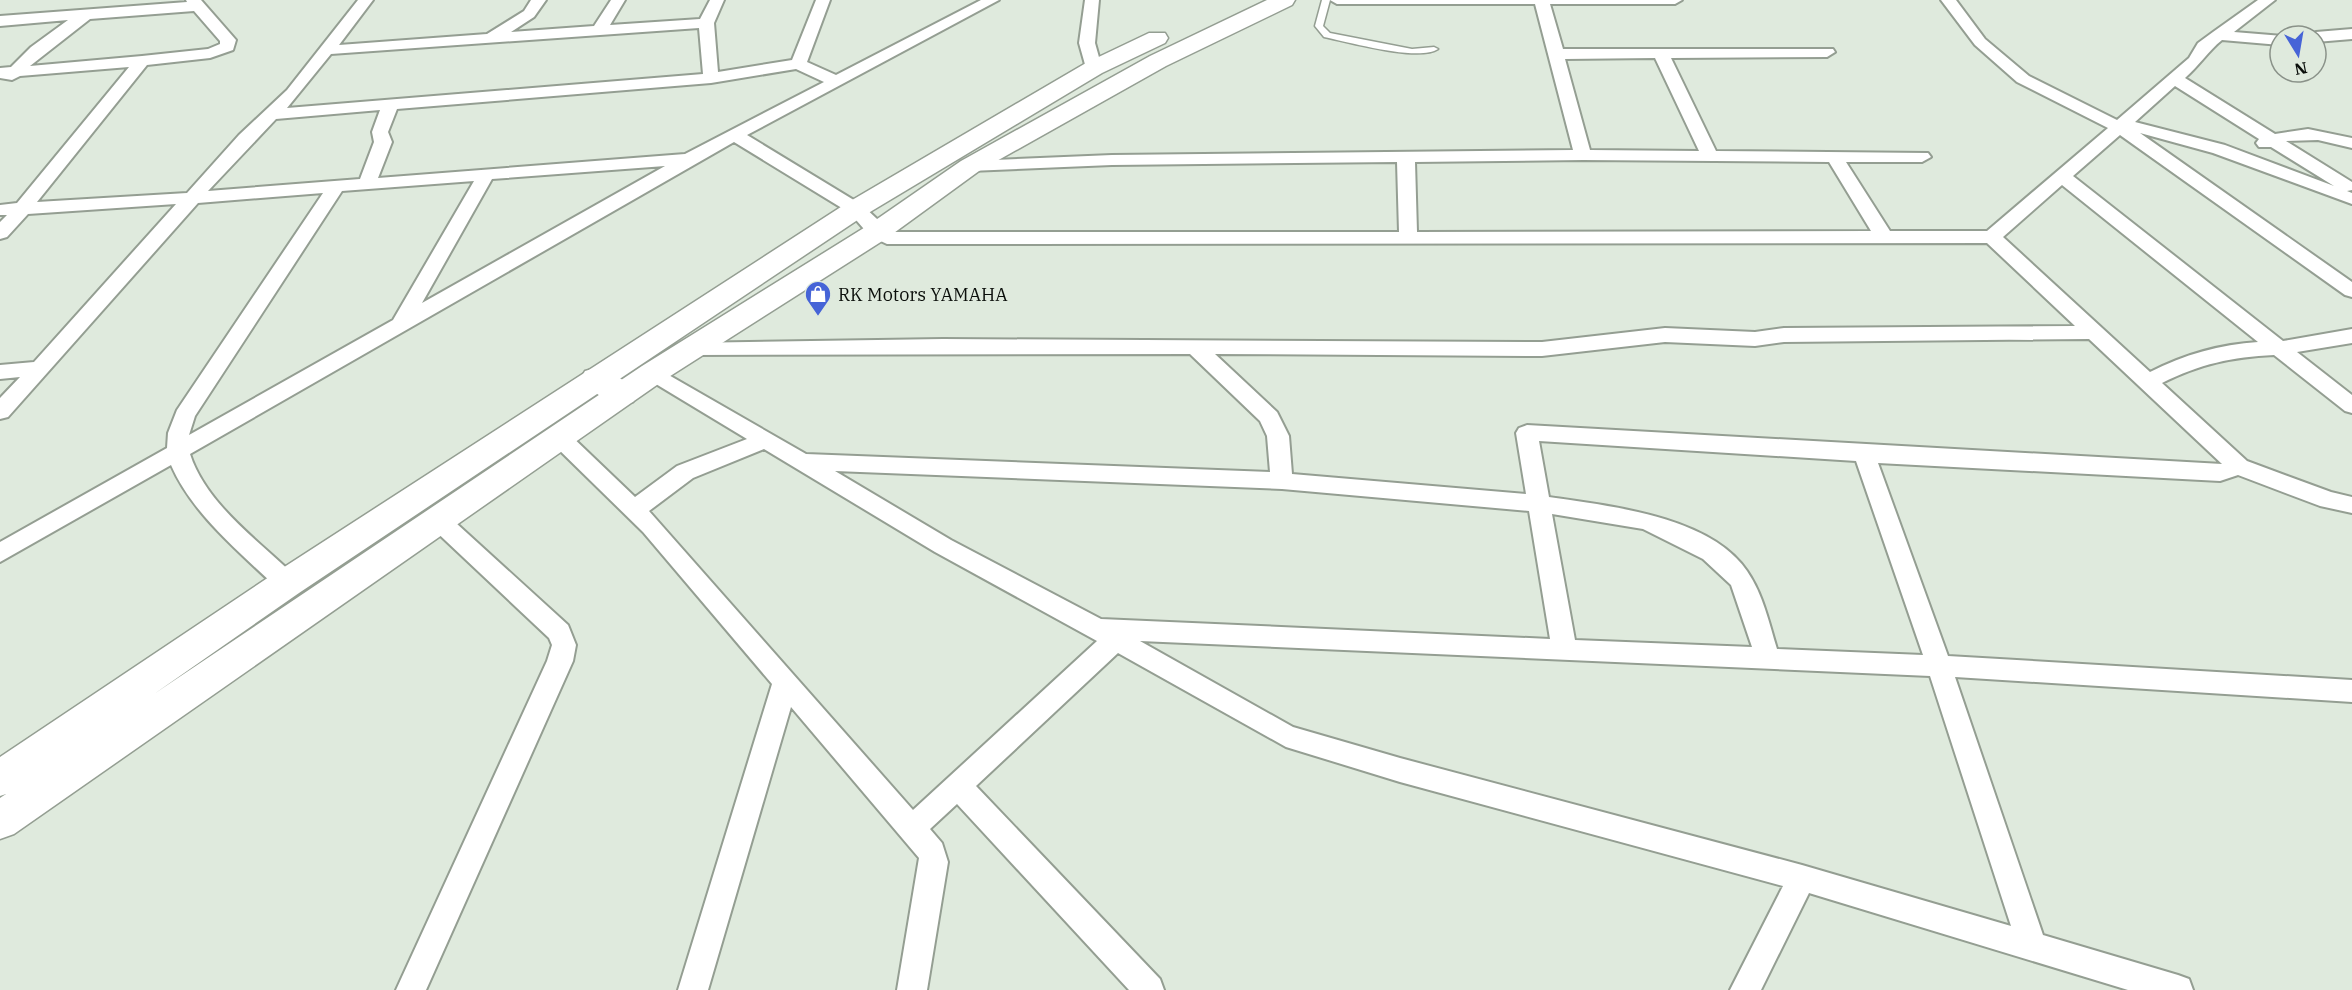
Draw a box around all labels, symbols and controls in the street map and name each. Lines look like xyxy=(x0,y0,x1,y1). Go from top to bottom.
north arrow xyxy=(2268,24,2328,84)
text: N xyxy=(2293,58,2309,80)
shop icon: RK Motors YAMAHA xyxy=(803,279,833,317)
place label: RK Motors YAMAHA xyxy=(838,283,1008,306)

